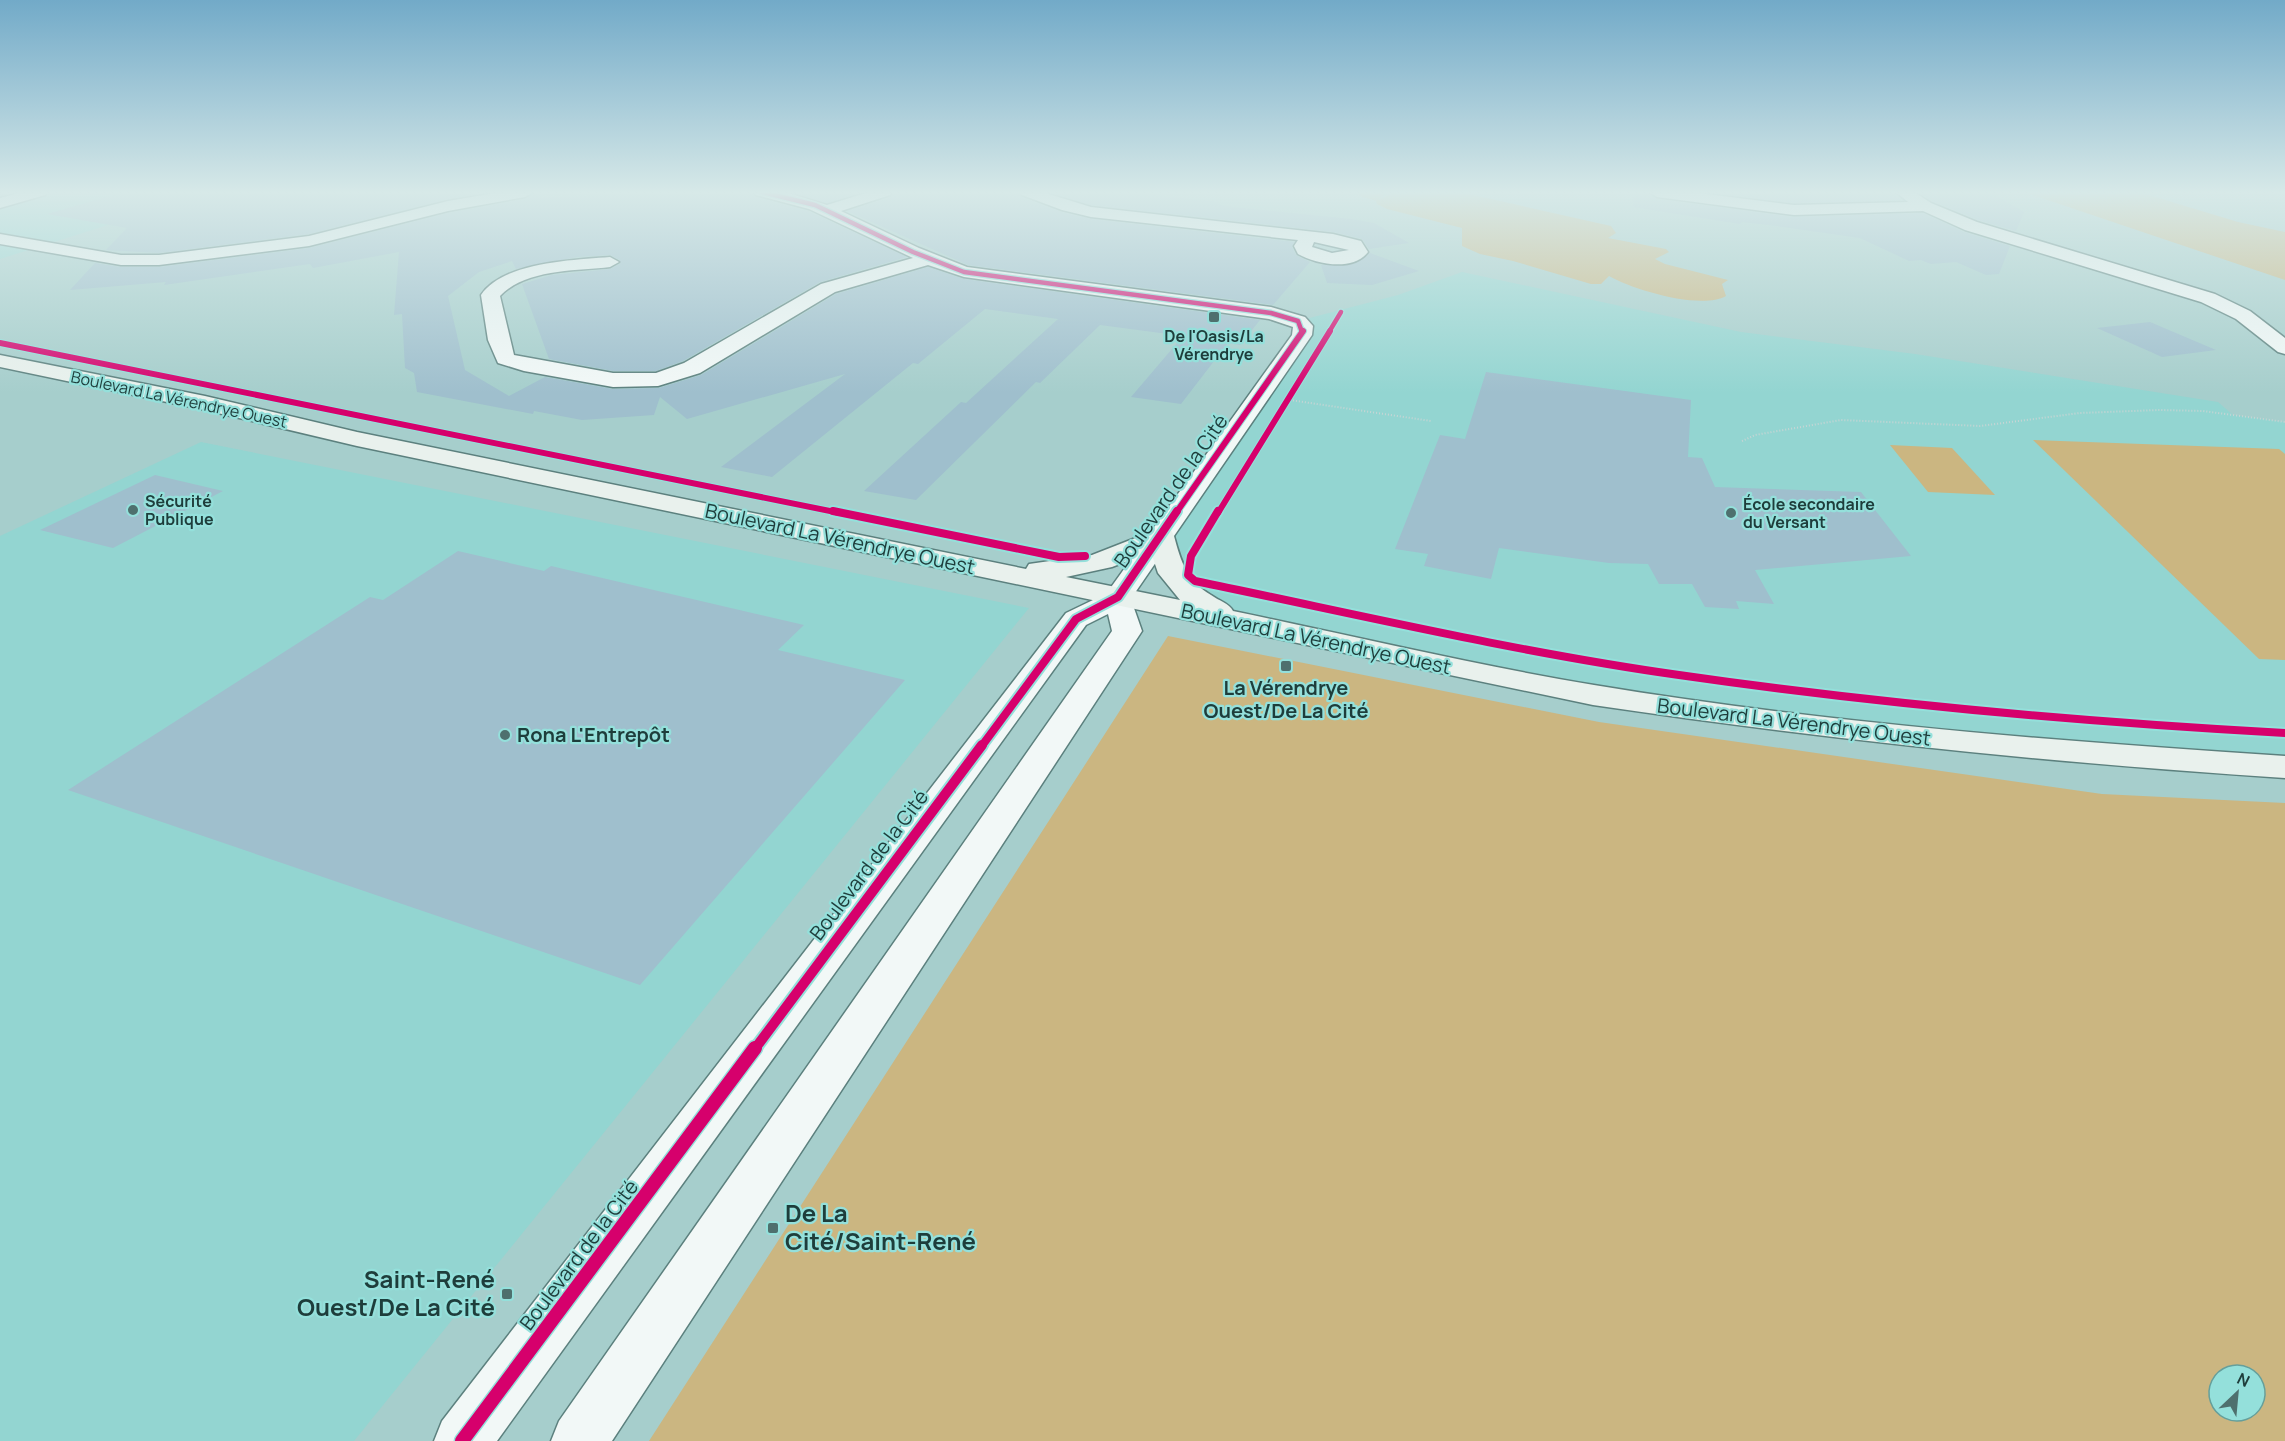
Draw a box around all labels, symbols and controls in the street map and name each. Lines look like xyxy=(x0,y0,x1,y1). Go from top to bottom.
marker: De l'Oasis/La Vérendrye xyxy=(1207,310,1221,324)
place label: De l'Oasis/La Vérendrye xyxy=(1164,325,1264,365)
street label: Boulevard La Vérendrye Ouest xyxy=(69,365,289,433)
street label: Boulevard de la Cité xyxy=(1107,409,1234,573)
place label: Sécurité Publique xyxy=(145,490,214,530)
place label: École secondaire du Versant xyxy=(1743,493,1875,533)
street label: Boulevard La Vérendrye Ouest xyxy=(703,497,977,580)
marker: Sécurité Publique xyxy=(126,503,140,517)
marker: École secondaire du Versant xyxy=(1724,506,1738,520)
street label: Boulevard La Vérendrye Ouest xyxy=(1179,597,1453,680)
marker: La Vérendrye Ouest/De La Cité xyxy=(1279,659,1293,673)
place label: La Vérendrye Ouest/De La Cité xyxy=(1203,674,1369,724)
street label: Boulevard La Vérendrye Ouest xyxy=(1656,691,1932,752)
place label: Rona L'Entrepôt xyxy=(517,721,670,748)
marker: Rona L'Entrepôt xyxy=(498,728,512,742)
street label: Boulevard de la Cité xyxy=(803,784,934,945)
street label: Boulevard de la Cité xyxy=(513,1174,644,1335)
place label: De La Cité/Saint-René xyxy=(785,1196,976,1257)
marker: De La Cité/Saint-René xyxy=(766,1221,780,1235)
place label: Saint-René Ouest/De La Cité xyxy=(297,1262,495,1323)
marker: Saint-René Ouest/De La Cité xyxy=(500,1287,514,1301)
north arrow xyxy=(2207,1363,2267,1423)
text: N xyxy=(2234,1367,2254,1392)

